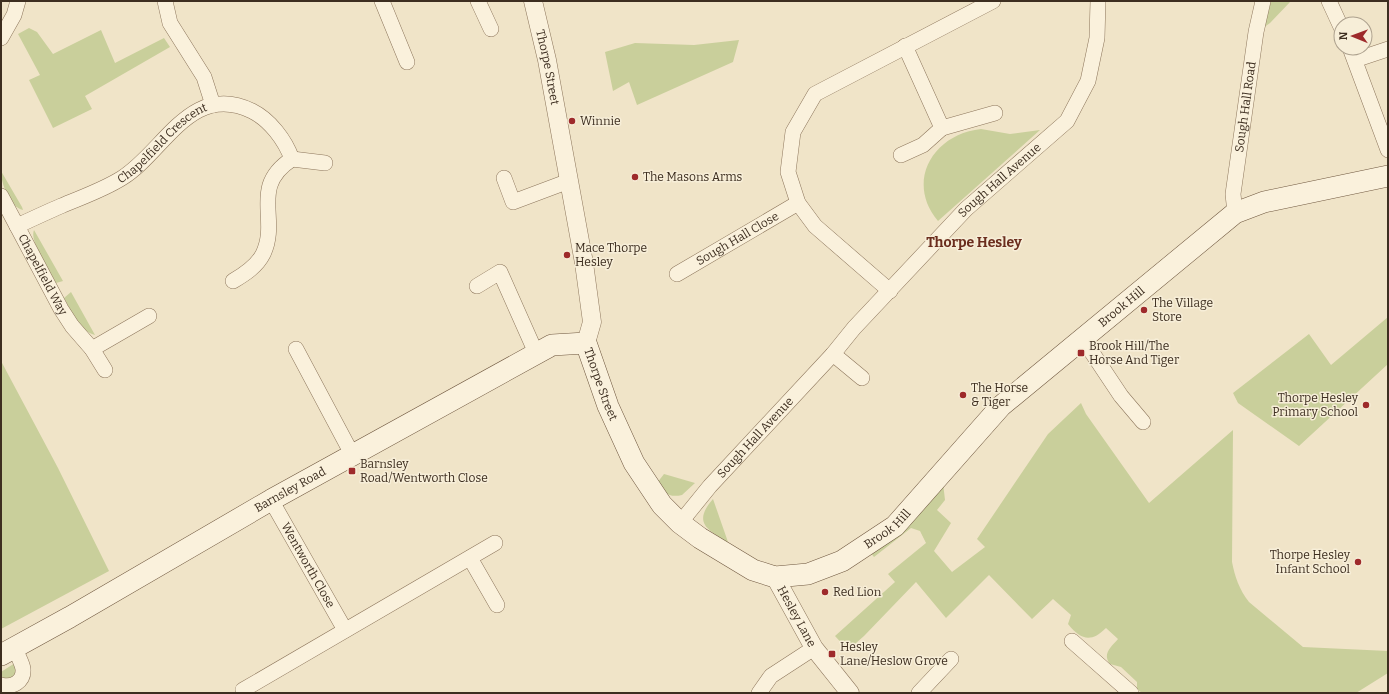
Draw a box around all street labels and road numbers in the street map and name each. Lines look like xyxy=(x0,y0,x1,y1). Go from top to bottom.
street label: Thorpe Street xyxy=(533,28,562,107)
street label: Sough Hall Road xyxy=(1232,61,1259,153)
street label: Chapelfield Crescent xyxy=(115,100,210,186)
street label: Sough Hall Avenue xyxy=(955,140,1044,220)
street label: Sough Hall Close xyxy=(694,209,781,268)
street label: Chapelfield Way xyxy=(15,232,71,318)
street label: Brook Hill xyxy=(1096,283,1148,330)
street label: Thorpe Street xyxy=(581,346,621,423)
street label: Sough Hall Avenue xyxy=(714,394,796,481)
street label: Barnsley Road xyxy=(252,464,328,515)
street label: Brook Hill xyxy=(862,506,914,551)
street label: Wentworth Close xyxy=(278,520,338,610)
street label: Hesley Lane xyxy=(774,583,819,649)

